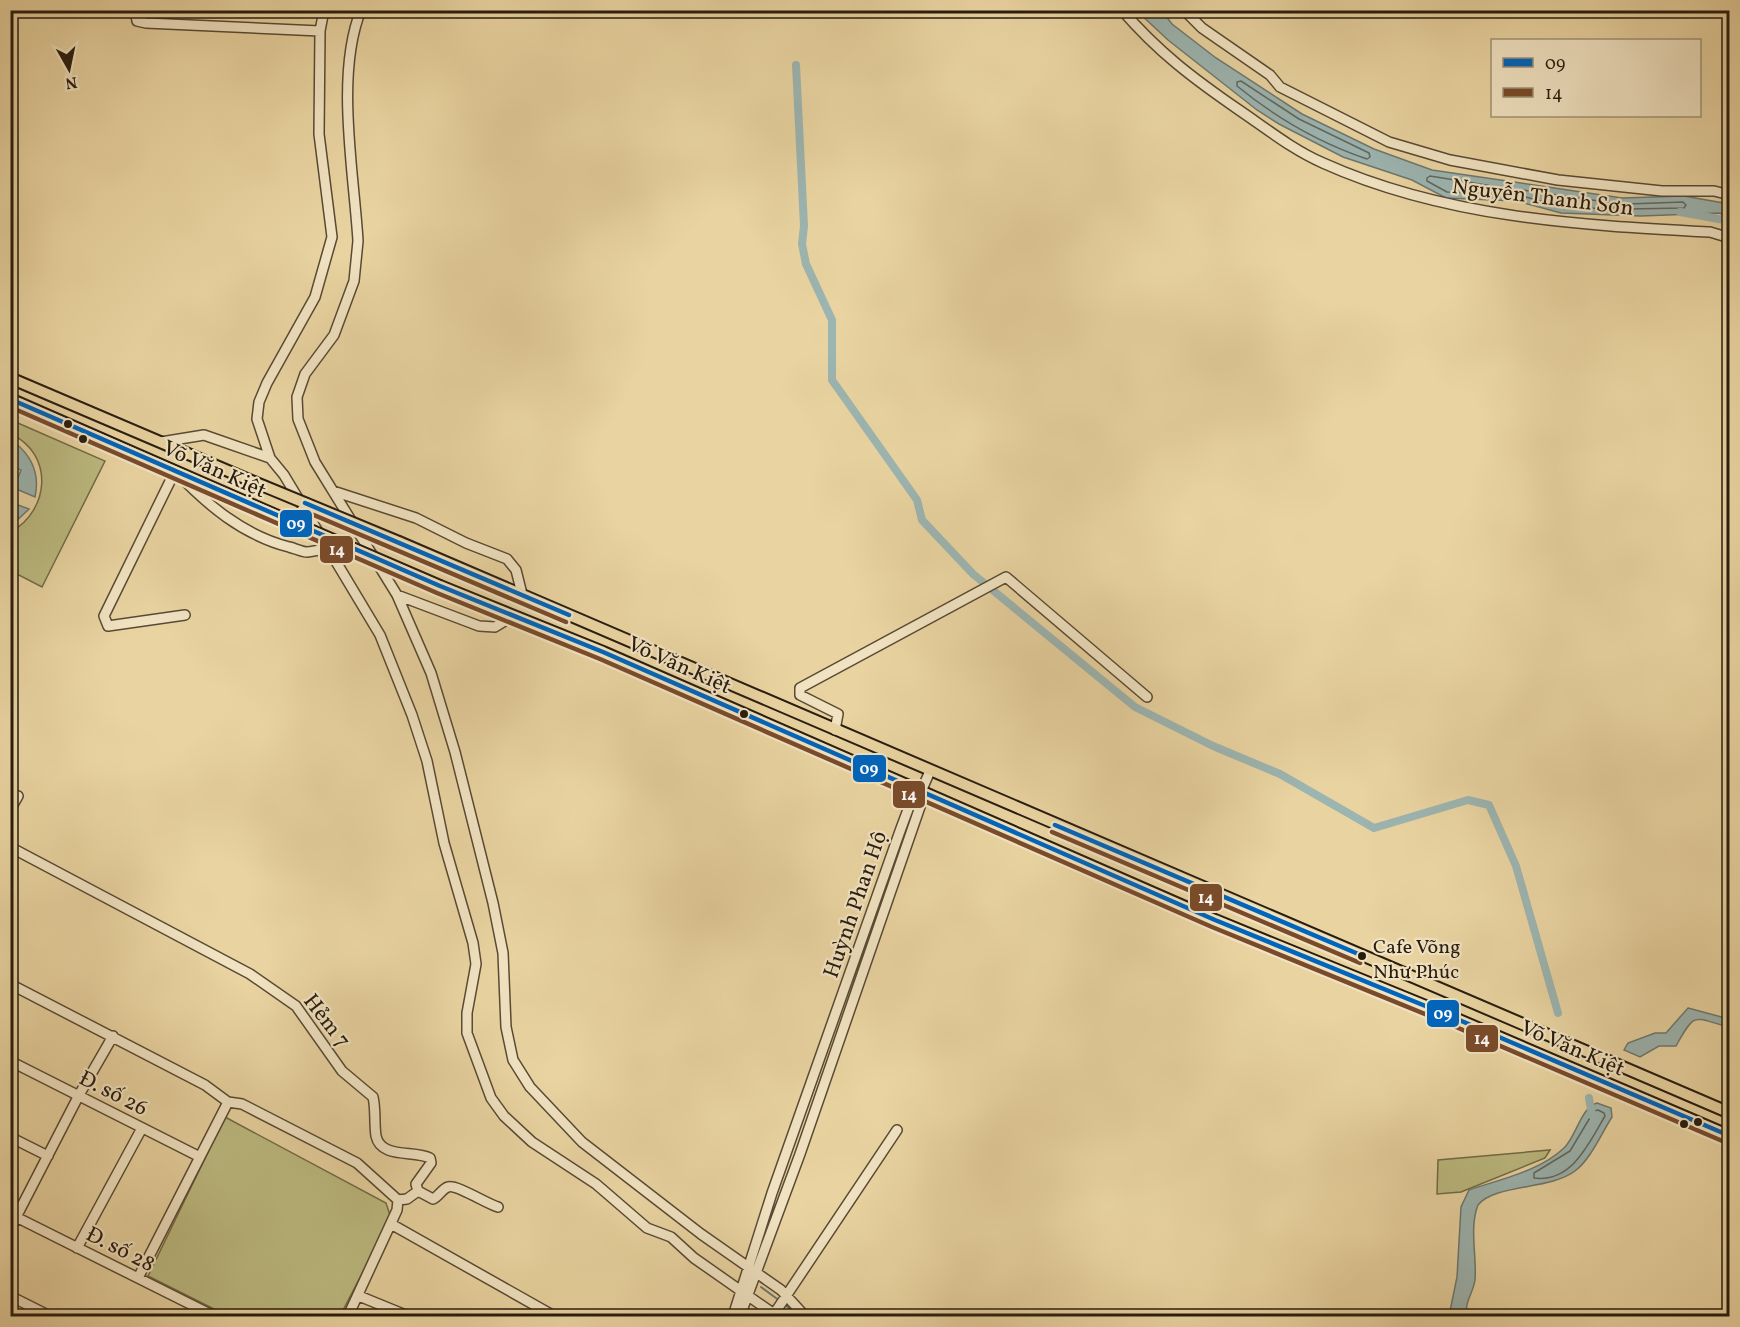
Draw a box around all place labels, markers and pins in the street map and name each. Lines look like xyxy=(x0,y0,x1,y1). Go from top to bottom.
unlabelled marker xyxy=(62,418,74,430)
unlabelled marker xyxy=(77,433,89,445)
unlabelled marker xyxy=(738,708,750,720)
place label: Cafe Võng Như Phúc xyxy=(1373,934,1460,987)
marker: Cafe Võng Như Phúc xyxy=(1356,950,1368,962)
unlabelled marker xyxy=(1692,1116,1704,1128)
unlabelled marker xyxy=(1678,1118,1690,1130)

